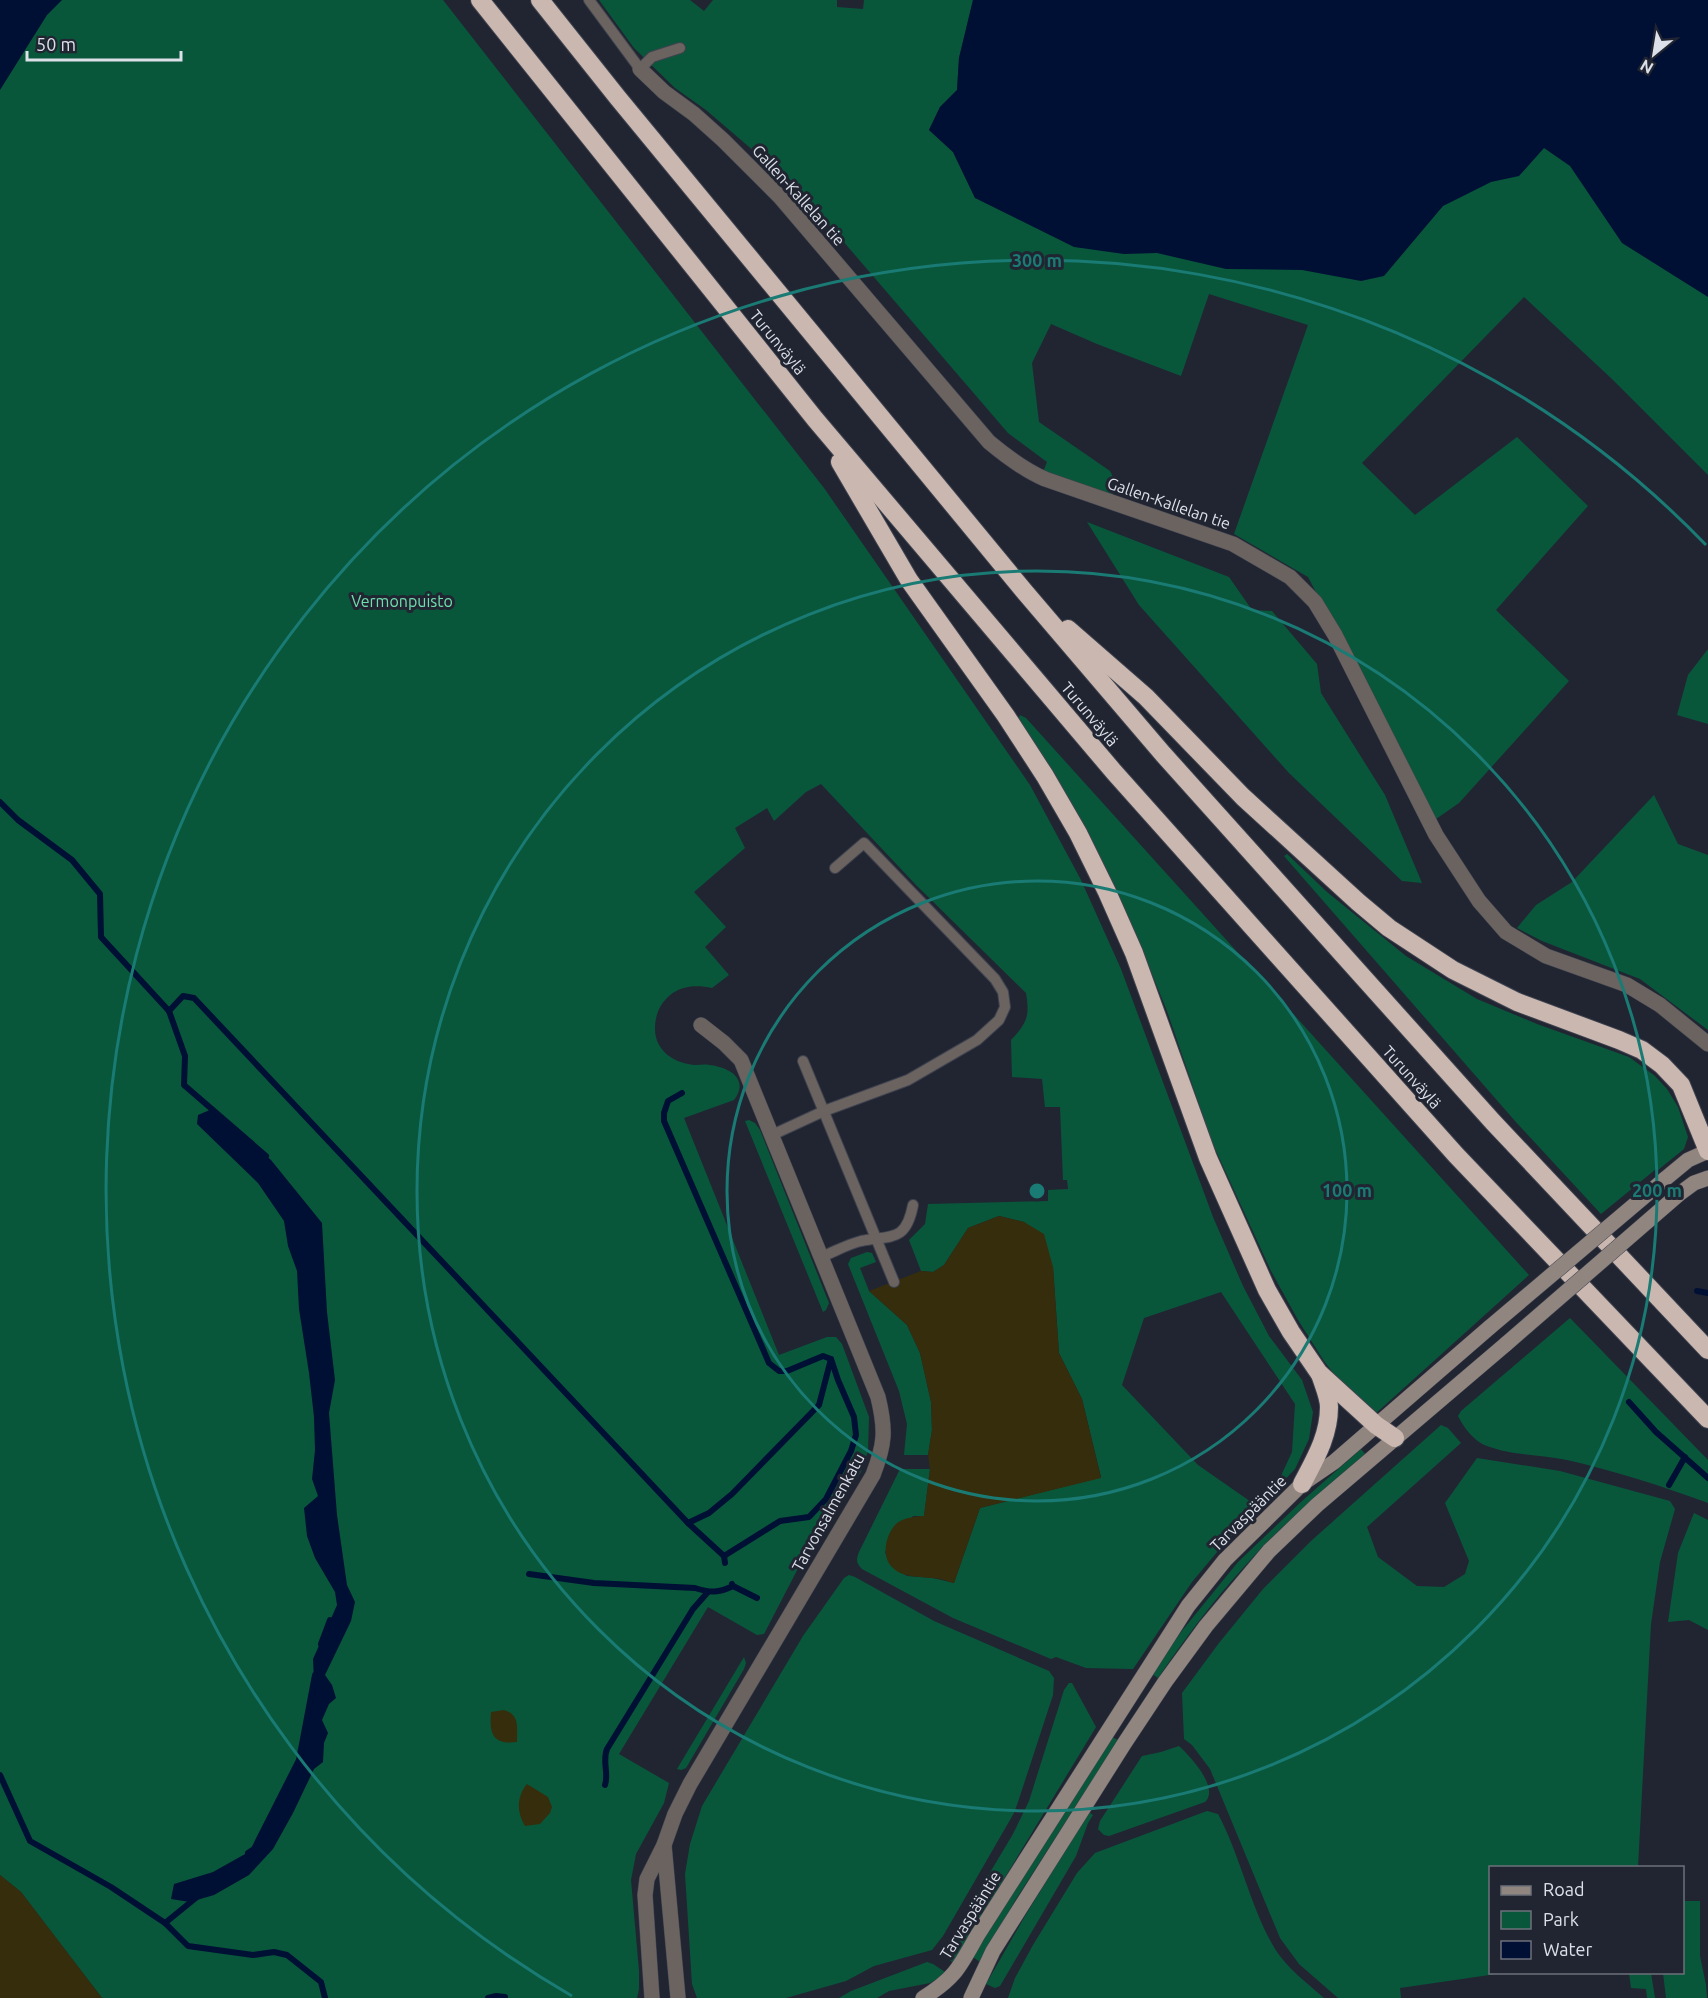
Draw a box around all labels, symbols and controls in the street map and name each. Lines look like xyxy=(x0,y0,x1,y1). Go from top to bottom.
scale bar xyxy=(27,24,182,62)
north arrow xyxy=(1624,24,1684,84)
text: 50 m xyxy=(36,34,76,54)
text: N xyxy=(1637,56,1656,78)
street label: Gallen-Kallelan tie xyxy=(749,141,849,249)
text: 300 m xyxy=(1012,250,1062,270)
street label: Turunväylä xyxy=(746,306,810,378)
street label: Gallen-Kallelan tie xyxy=(1105,473,1233,533)
park label: Vermonpuisto xyxy=(351,592,453,610)
street label: Turunväylä xyxy=(1058,678,1122,750)
street label: Turunväylä xyxy=(1379,1042,1445,1112)
text: 100 m xyxy=(1322,1180,1372,1200)
text: 200 m xyxy=(1632,1180,1682,1200)
centre of rings xyxy=(1027,1181,1047,1201)
street label: Tarvonsalmenkatu xyxy=(788,1450,868,1574)
street label: Tarvaspääntie xyxy=(1206,1471,1290,1555)
legend xyxy=(1489,1866,1684,1974)
street label: Tarvaspääntie xyxy=(936,1868,1004,1962)
text: Road xyxy=(1543,1879,1585,1899)
text: Park xyxy=(1543,1909,1579,1929)
text: Water xyxy=(1543,1939,1593,1959)

